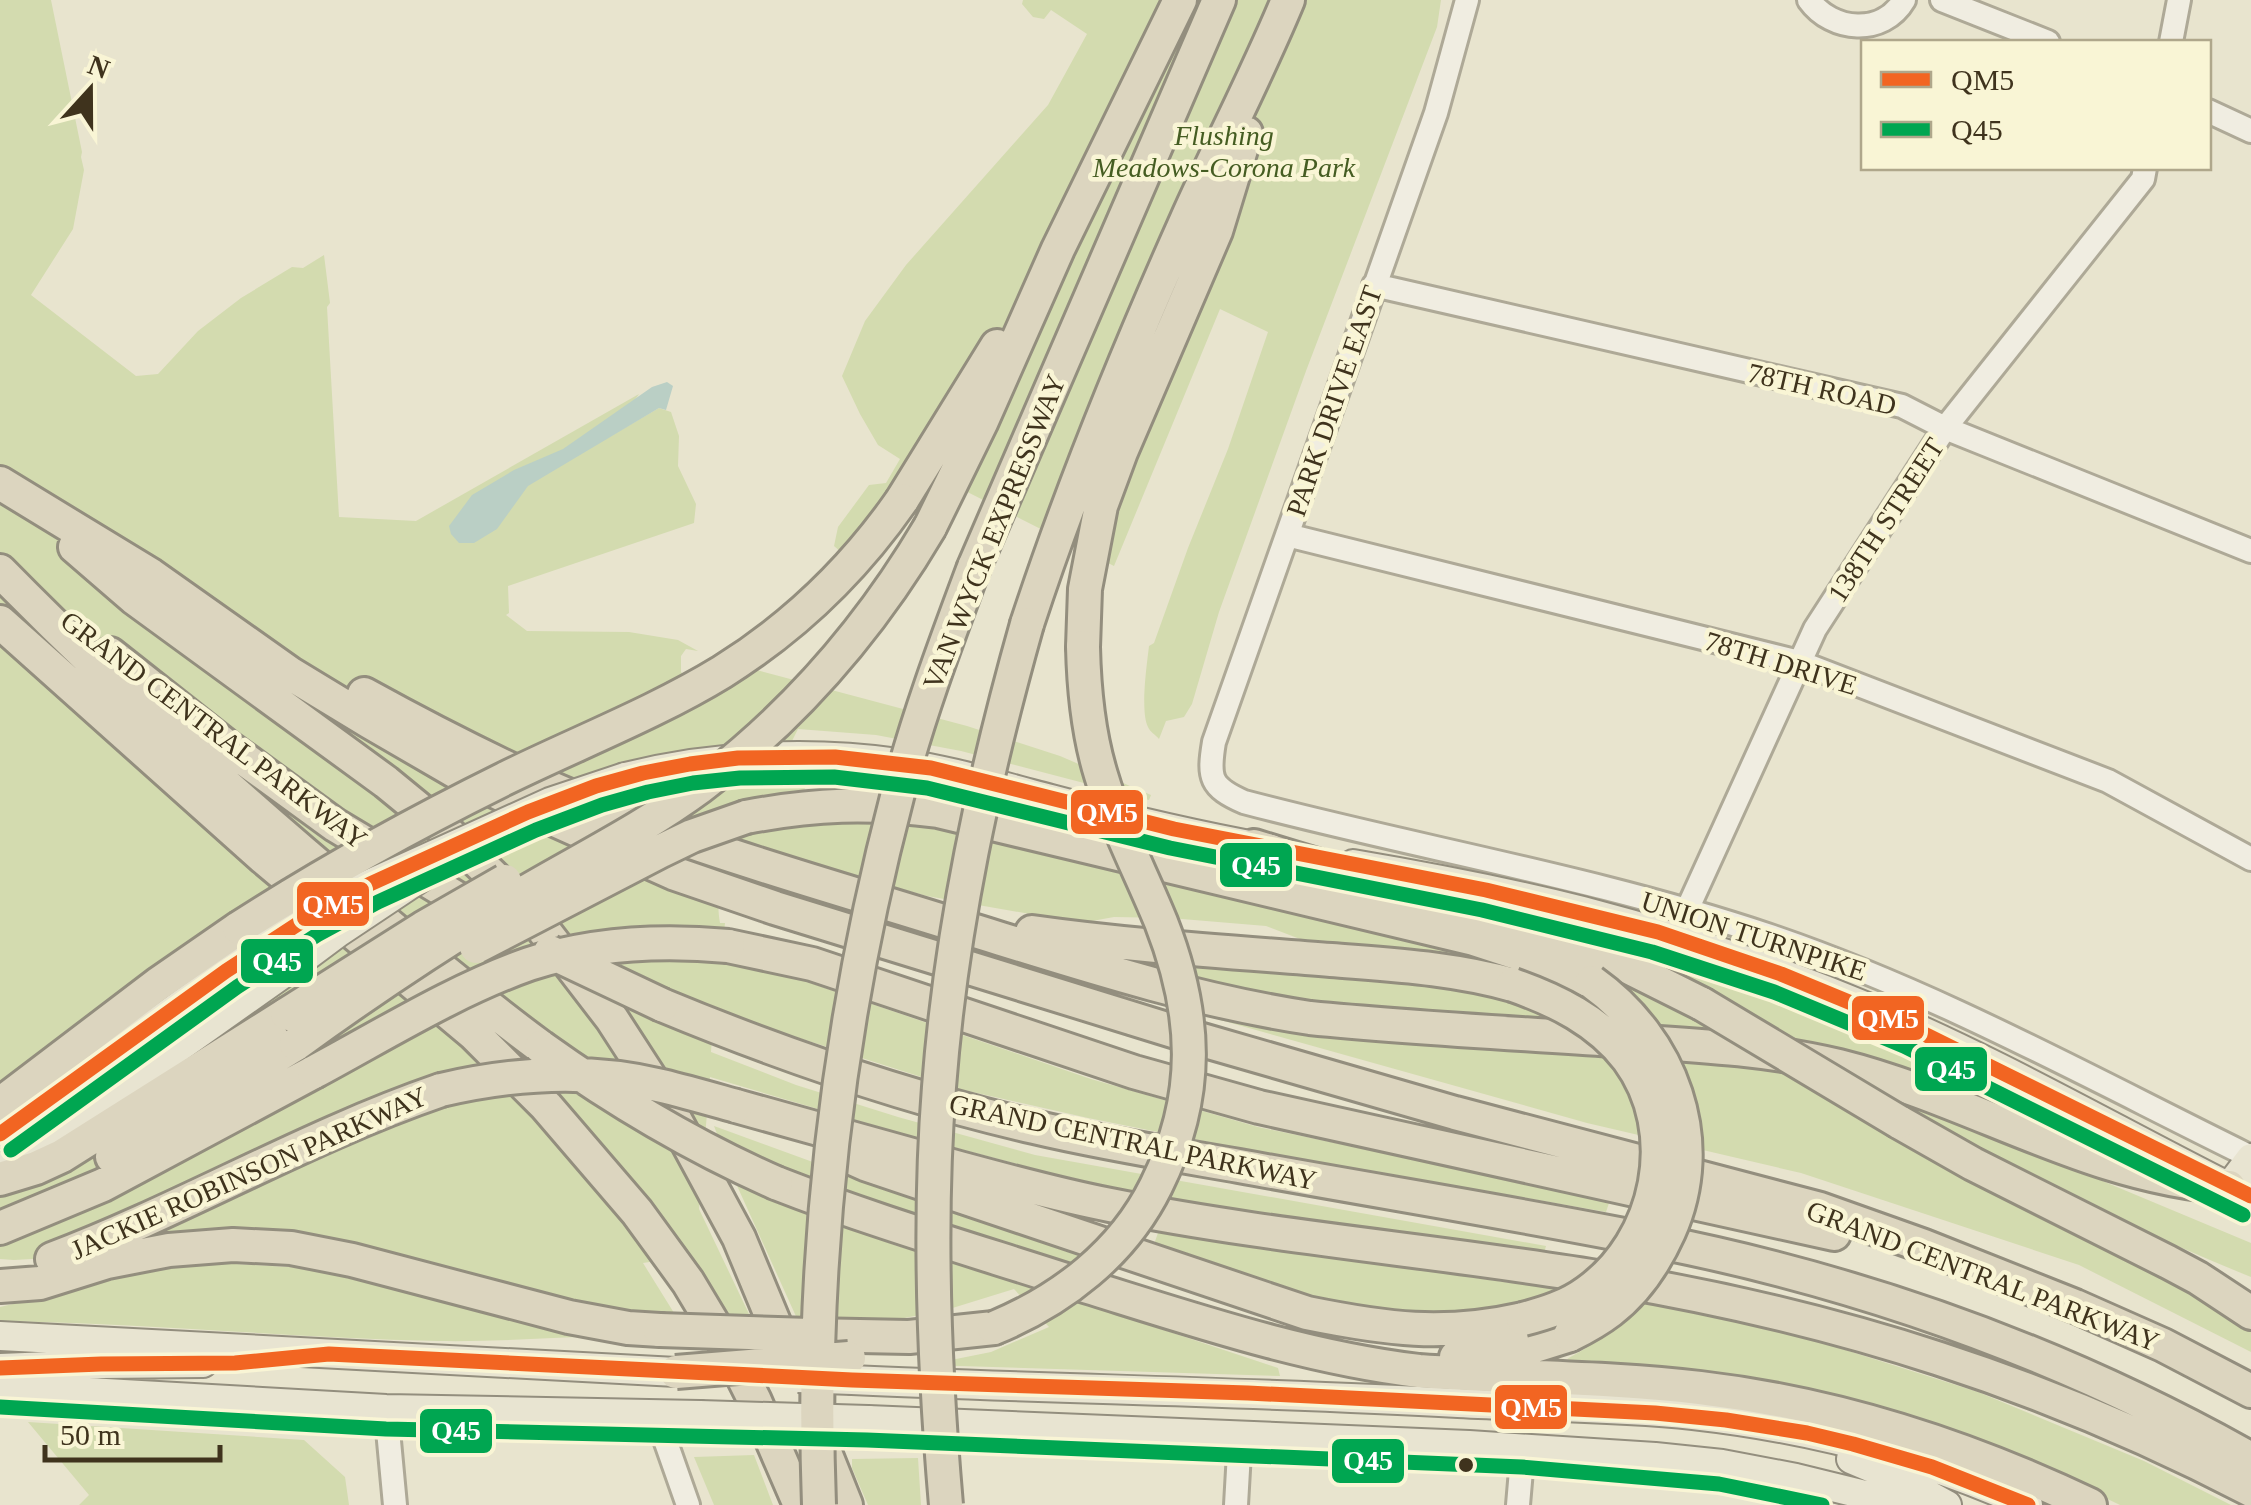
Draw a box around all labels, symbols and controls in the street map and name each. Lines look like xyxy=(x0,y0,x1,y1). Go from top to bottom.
north arrow xyxy=(40,40,140,140)
legend xyxy=(1861,40,2211,170)
text: N xyxy=(84,49,114,85)
text: QM5 xyxy=(1951,63,2014,96)
text: Q45 xyxy=(1951,113,2003,146)
park label: Flushing Meadows-Corona Park xyxy=(1092,120,1356,183)
street label: PARK DRIVE EAST xyxy=(1280,282,1388,520)
street label: 78TH ROAD xyxy=(1745,357,1899,421)
street label: VAN WYCK EXPRESSWAY xyxy=(916,370,1072,694)
street label: 138TH STREET xyxy=(1822,432,1950,608)
street label: GRAND CENTRAL PARKWAY xyxy=(55,605,373,855)
street label: 78TH DRIVE xyxy=(1701,625,1861,701)
line badge: QM5 xyxy=(1069,788,1145,836)
text: QM5 xyxy=(1076,797,1138,828)
line badge: Q45 xyxy=(1218,841,1294,889)
text: Q45 xyxy=(1231,850,1281,881)
line badge: QM5 xyxy=(295,880,371,928)
street label: UNION TURNPIKE xyxy=(1637,885,1871,987)
text: QM5 xyxy=(302,889,364,920)
line badge: Q45 xyxy=(239,937,315,985)
text: Q45 xyxy=(252,946,302,977)
line badge: QM5 xyxy=(1850,994,1926,1042)
text: QM5 xyxy=(1857,1003,1919,1034)
line badge: Q45 xyxy=(1913,1045,1989,1093)
text: Q45 xyxy=(1926,1054,1976,1085)
street label: JACKIE ROBINSON PARKWAY xyxy=(66,1080,432,1266)
street label: GRAND CENTRAL PARKWAY xyxy=(946,1088,1320,1196)
street label: GRAND CENTRAL PARKWAY xyxy=(1802,1194,2164,1358)
line badge: QM5 xyxy=(1493,1383,1569,1431)
text: QM5 xyxy=(1500,1392,1562,1423)
scale bar xyxy=(45,1400,220,1462)
line badge: Q45 xyxy=(418,1407,494,1455)
text: Q45 xyxy=(431,1415,481,1446)
text: 50 m xyxy=(60,1418,121,1451)
line badge: Q45 xyxy=(1330,1437,1406,1485)
text: Q45 xyxy=(1343,1445,1393,1476)
unlabelled marker xyxy=(1456,1455,1476,1475)

